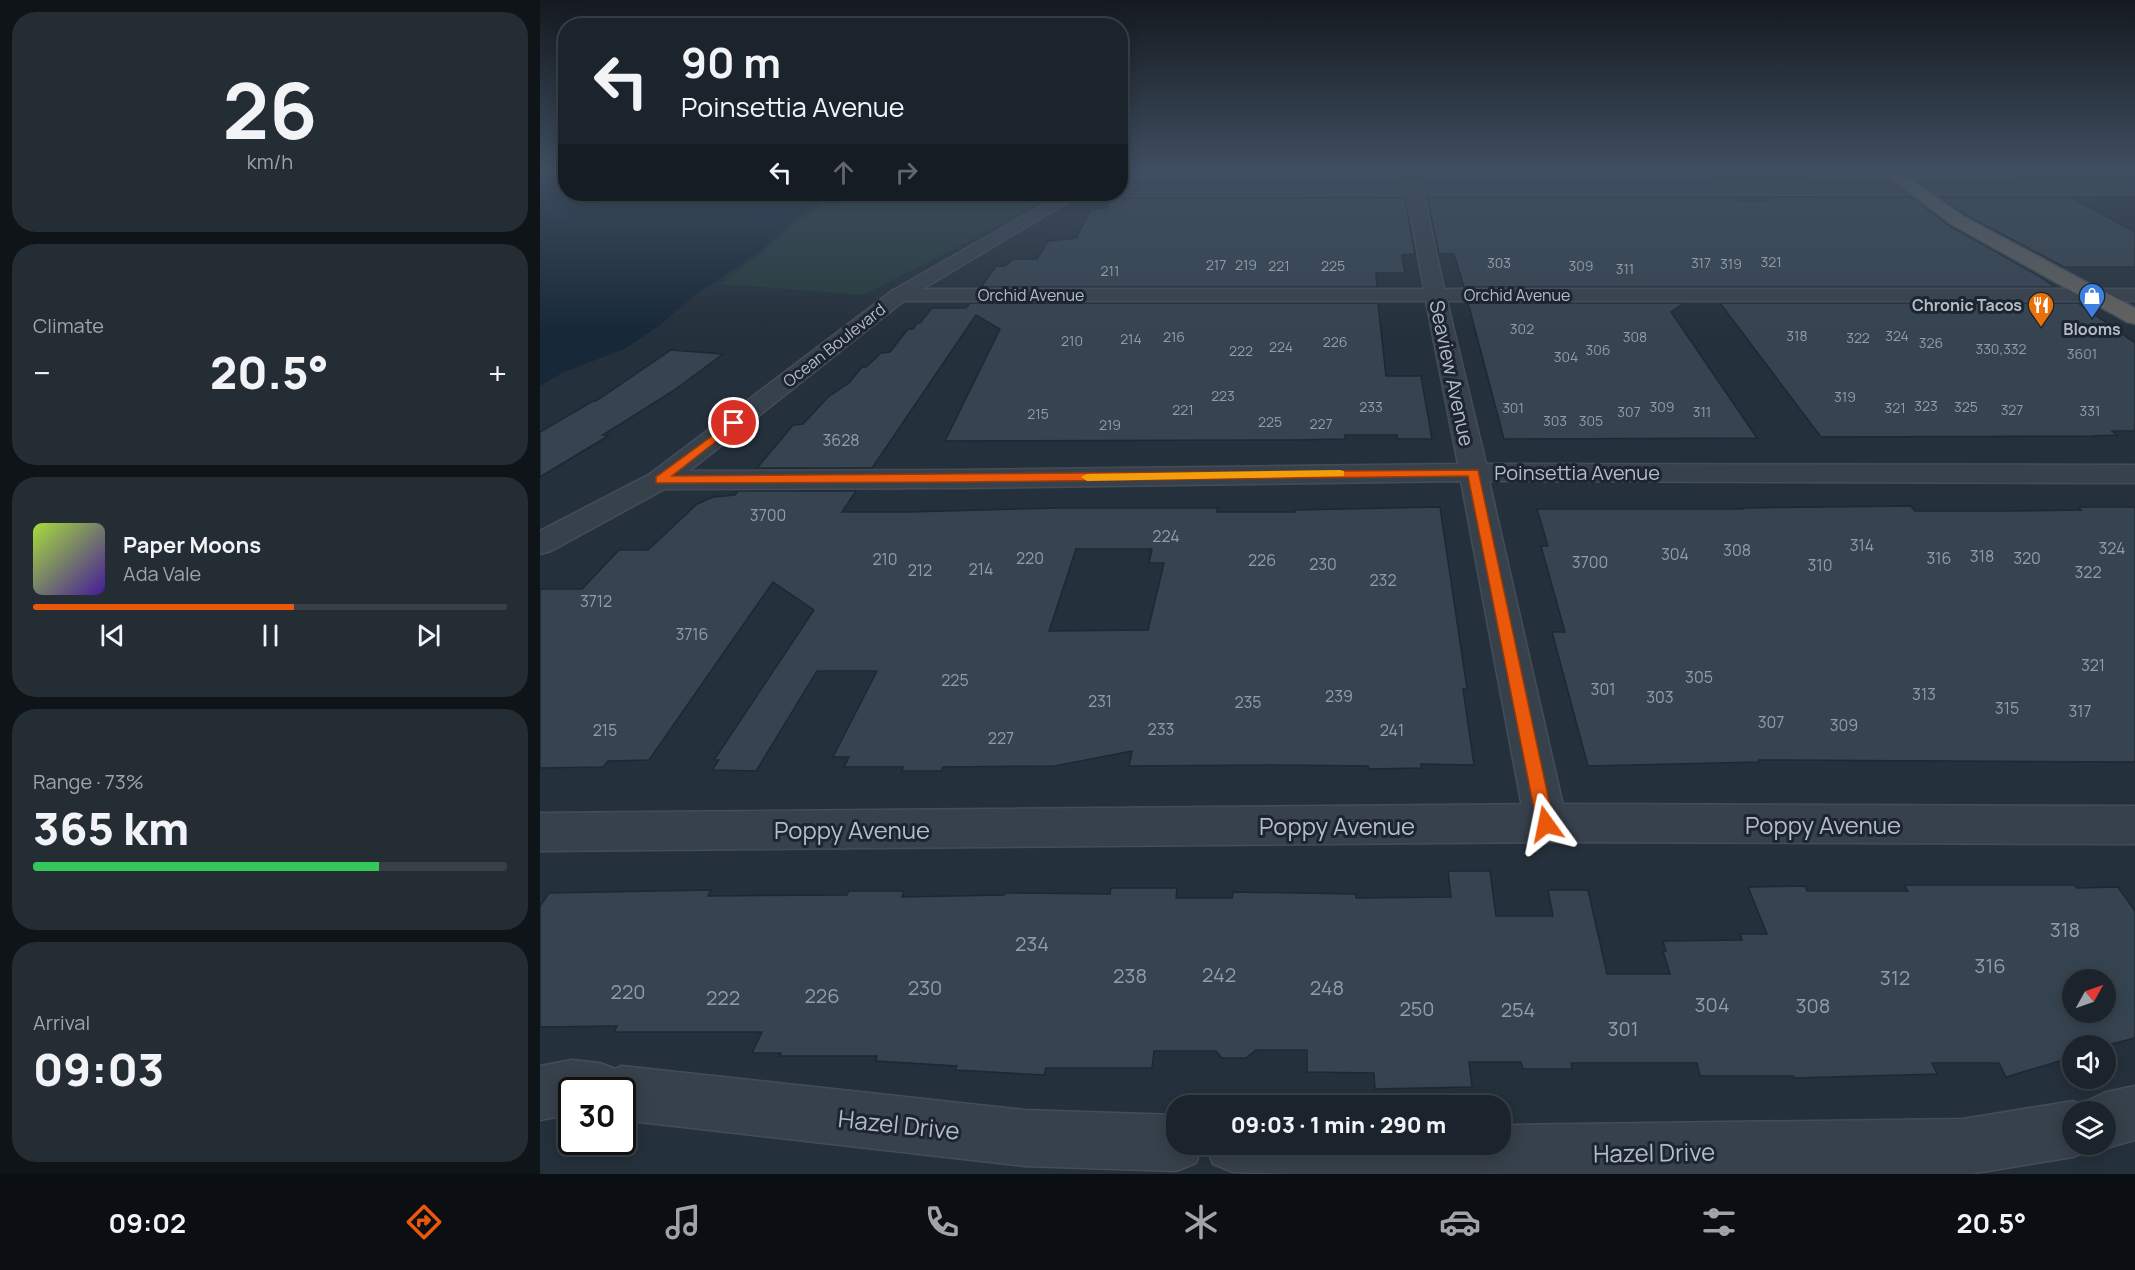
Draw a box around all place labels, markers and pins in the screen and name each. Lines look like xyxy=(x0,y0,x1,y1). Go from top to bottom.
shop icon: Blooms xyxy=(2077,281,2107,319)
restaurant icon: Chronic Tacos xyxy=(2026,290,2056,328)
place label: Chronic Tacos xyxy=(1912,294,2022,316)
place label: Blooms xyxy=(2063,318,2121,340)
pin xyxy=(708,397,759,448)

